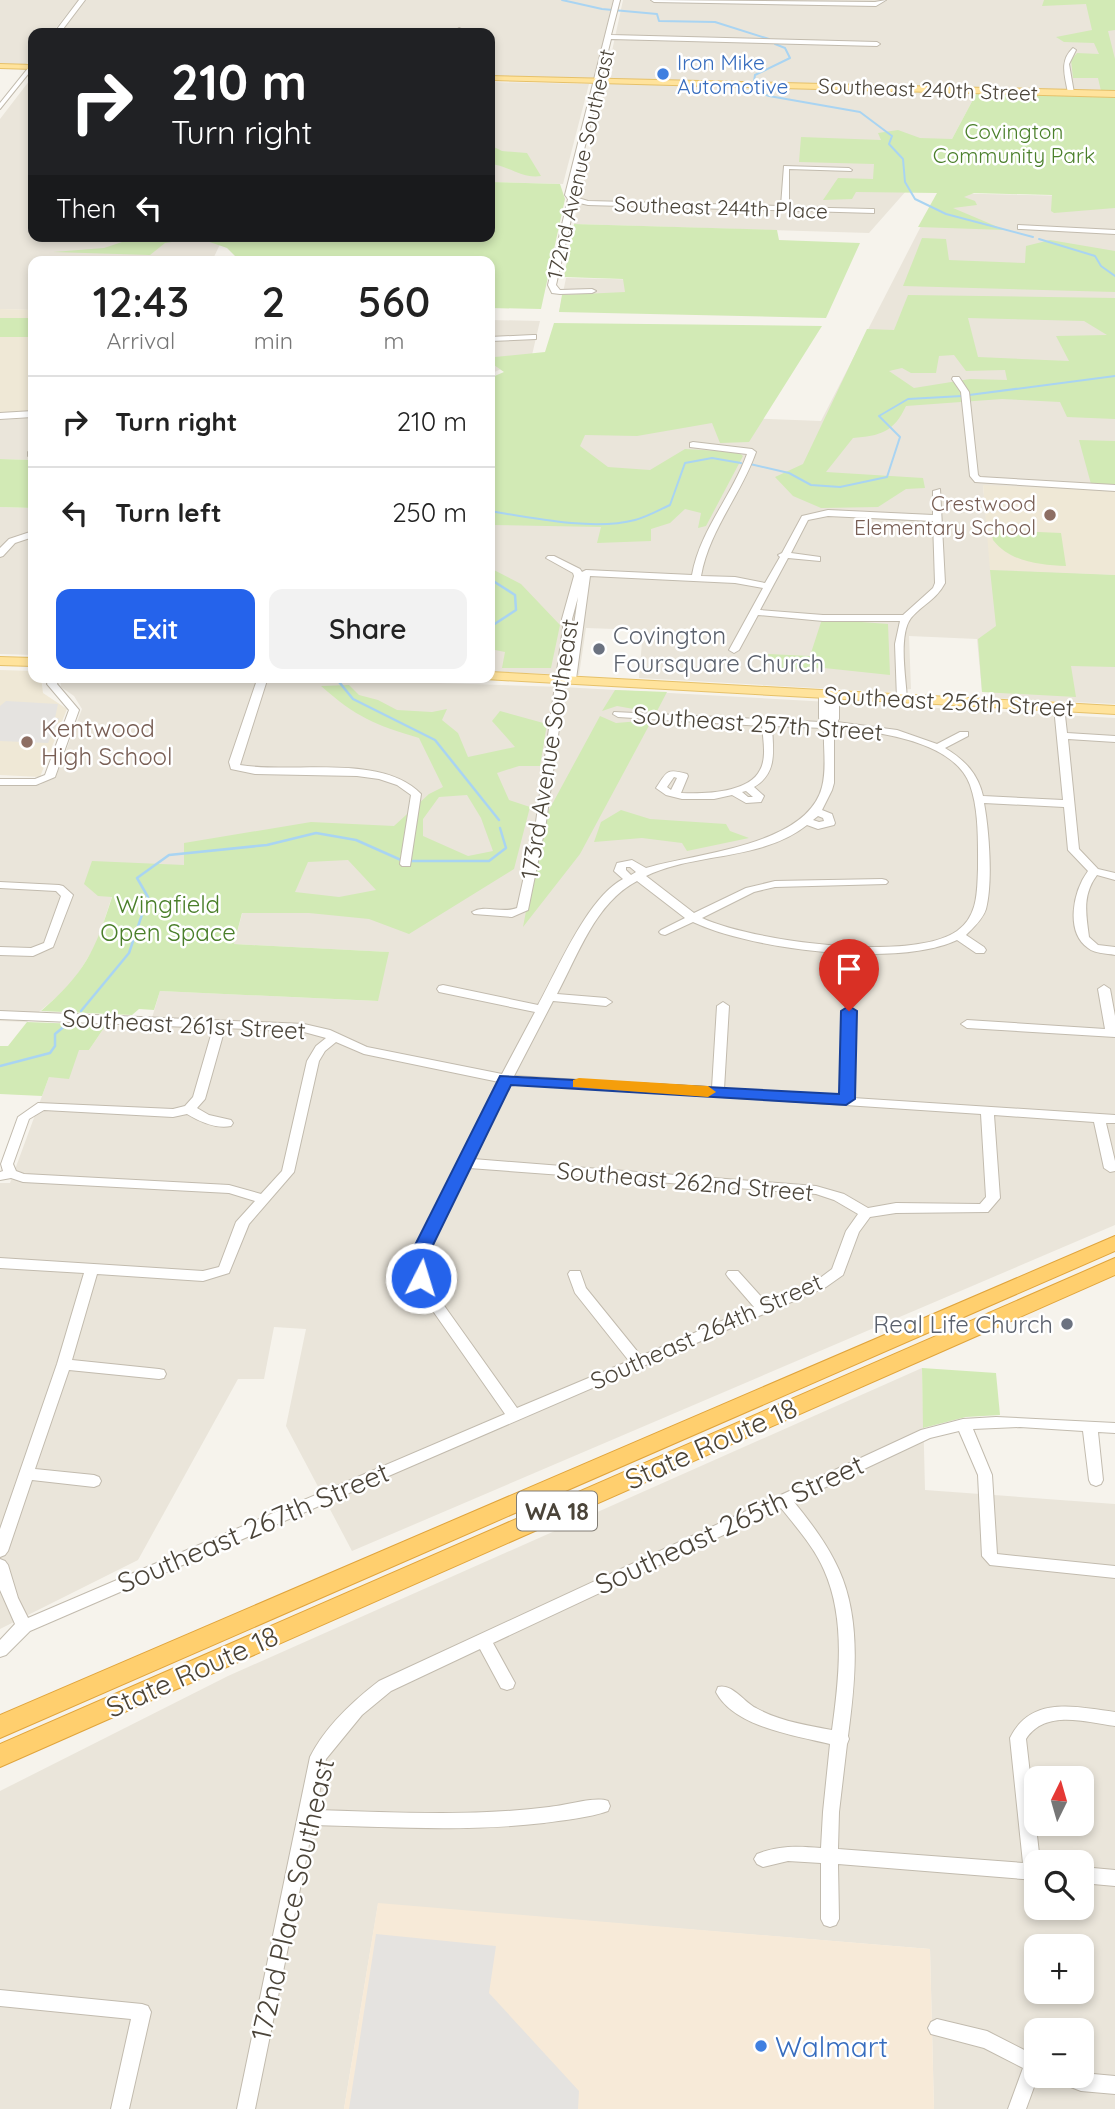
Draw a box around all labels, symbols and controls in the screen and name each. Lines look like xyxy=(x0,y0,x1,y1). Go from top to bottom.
street label: 172nd Avenue Southeast xyxy=(541,46,619,282)
place label: Iron Mike Automotive xyxy=(677,49,788,99)
text: 210 m xyxy=(171,51,307,112)
icon: right xyxy=(56,56,147,147)
marker: Iron Mike Automotive xyxy=(655,66,671,82)
street label: Southeast 240th Street xyxy=(818,72,1038,106)
text: Turn right xyxy=(171,112,312,152)
park label: Covington Community Park xyxy=(933,118,1095,168)
icon: left xyxy=(130,189,168,227)
street label: Southeast 244th Place xyxy=(614,190,828,224)
text: Then xyxy=(56,192,116,225)
text: 12:43 xyxy=(93,275,189,328)
text: 2 xyxy=(262,275,285,328)
text: 560 xyxy=(358,275,430,328)
text: Arrival xyxy=(106,326,175,355)
text: min xyxy=(254,326,293,355)
text: m xyxy=(384,326,405,355)
icon: right xyxy=(56,403,94,441)
text: Turn right xyxy=(115,405,237,438)
text: 210 m xyxy=(397,405,467,438)
place label: Crestwood Elementary School xyxy=(854,490,1036,540)
icon: left xyxy=(56,494,94,532)
text: Turn left xyxy=(115,496,222,529)
text: 250 m xyxy=(392,496,467,529)
marker: Crestwood Elementary School xyxy=(1042,507,1058,523)
button: Exit xyxy=(56,589,255,669)
button: Share xyxy=(269,589,467,669)
street label: 173rd Avenue Southeast xyxy=(514,617,584,881)
place label: Covington Foursquare Church xyxy=(613,620,824,678)
marker: Covington Foursquare Church xyxy=(591,641,607,657)
street label: Southeast 256th Street xyxy=(823,679,1075,723)
street label: Southeast 257th Street xyxy=(632,699,884,747)
place label: Kentwood High School xyxy=(41,713,173,771)
marker: Kentwood High School xyxy=(19,734,35,750)
park label: Wingfield Open Space xyxy=(100,889,236,947)
pin xyxy=(819,939,879,1011)
icon: arrive xyxy=(830,950,868,988)
street label: Southeast 261st Street xyxy=(61,1003,307,1045)
street label: Southeast 262nd Street xyxy=(555,1155,815,1207)
position arrow xyxy=(384,1241,458,1315)
street label: Southeast 264th Street xyxy=(585,1266,827,1396)
place label: Real Life Church xyxy=(873,1309,1053,1339)
marker: Real Life Church xyxy=(1059,1316,1075,1332)
street label: State Route 18 xyxy=(619,1389,803,1497)
street label: Southeast 265th Street xyxy=(589,1446,869,1602)
street label: Southeast 267th Street xyxy=(112,1454,394,1600)
road number: WA 18 xyxy=(517,1492,597,1530)
street label: State Route 18 xyxy=(100,1617,284,1725)
street label: 172nd Place Southeast xyxy=(242,1754,342,2044)
north arrow xyxy=(1024,1766,1094,1836)
map controls xyxy=(1024,1766,1094,2088)
button: search xyxy=(1024,1850,1094,1920)
button: + xyxy=(1024,1934,1094,2004)
button: − xyxy=(1024,2018,1094,2088)
place label: Walmart xyxy=(775,2029,888,2064)
marker: Walmart xyxy=(753,2038,769,2054)

